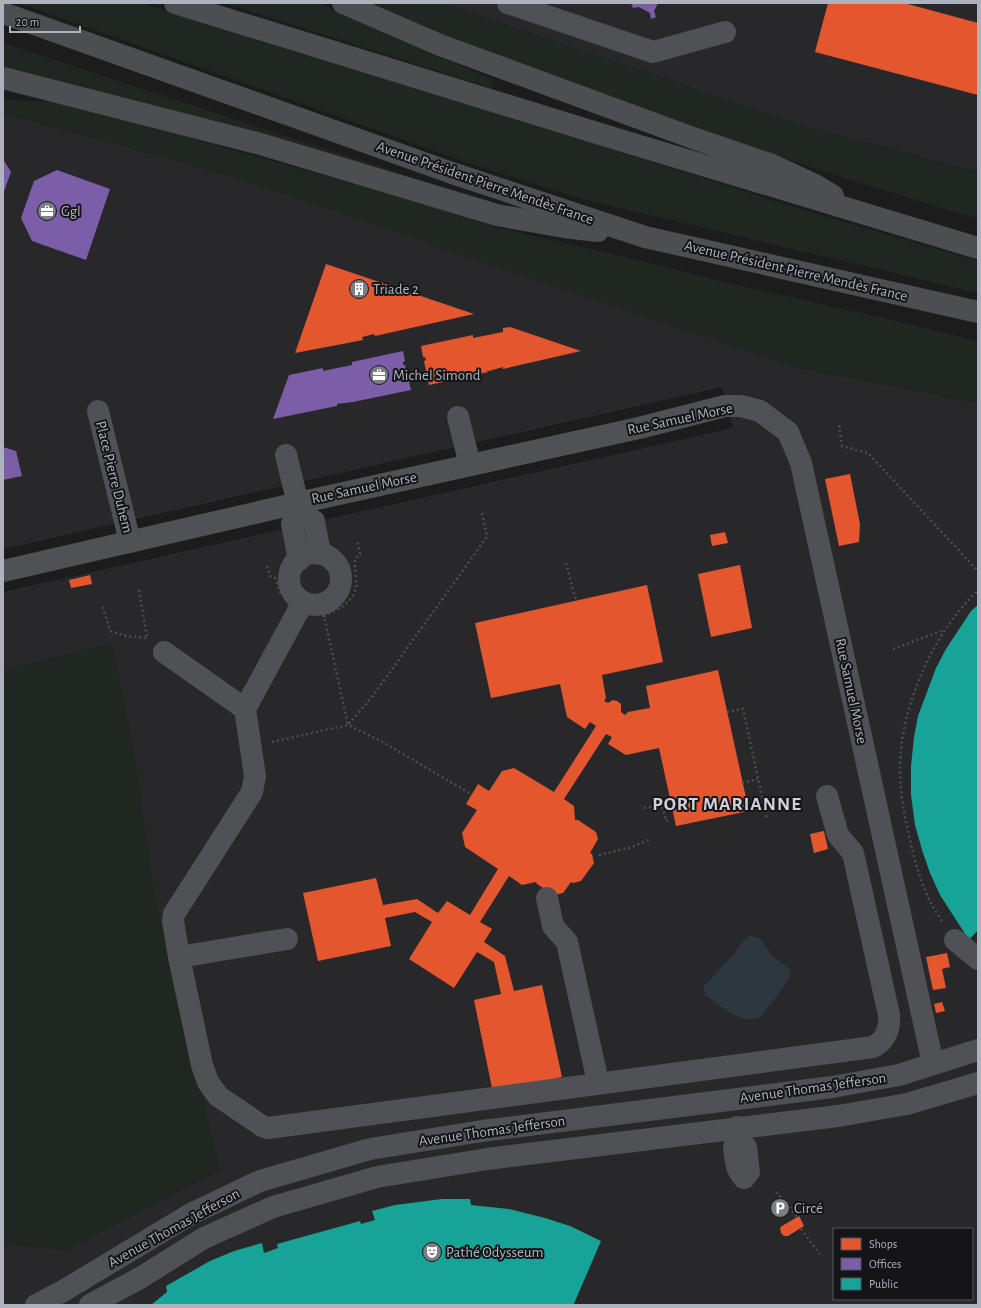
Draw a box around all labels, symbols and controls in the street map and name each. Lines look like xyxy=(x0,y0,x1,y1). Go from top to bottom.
scale bar xyxy=(10,8,80,34)
text: 20 m xyxy=(16,16,39,28)
street label: Avenue Président Pierre Mendès France xyxy=(374,139,596,227)
office icon: Ggl xyxy=(36,200,58,222)
place label: Ggl xyxy=(61,204,81,219)
street label: Avenue Président Pierre Mendès France xyxy=(683,238,909,304)
building icon: Triade 2 xyxy=(348,278,370,300)
place label: Triade 2 xyxy=(373,282,419,297)
office icon: Michel Simond xyxy=(368,364,390,386)
place label: Michel Simond xyxy=(393,368,481,383)
street label: Rue Samuel Morse xyxy=(626,400,734,438)
street label: Place Pierre Duhem xyxy=(93,419,135,535)
street label: Rue Samuel Morse xyxy=(310,469,418,507)
street label: Rue Samuel Morse xyxy=(832,637,870,745)
district label: PORT MARIANNE xyxy=(652,795,802,814)
street label: Avenue Thomas Jefferson xyxy=(739,1070,887,1106)
street label: Avenue Thomas Jefferson xyxy=(418,1113,566,1149)
street label: Avenue Thomas Jefferson xyxy=(106,1186,242,1270)
parking icon: Circé xyxy=(769,1197,791,1219)
place label: Circé xyxy=(794,1201,823,1216)
legend xyxy=(833,1228,973,1300)
text: Shops xyxy=(869,1238,897,1250)
theatre icon: Pathé Odysseum xyxy=(421,1241,443,1263)
place label: Pathé Odysseum xyxy=(446,1245,544,1260)
text: Offices xyxy=(869,1258,902,1270)
text: Public xyxy=(869,1278,898,1290)

